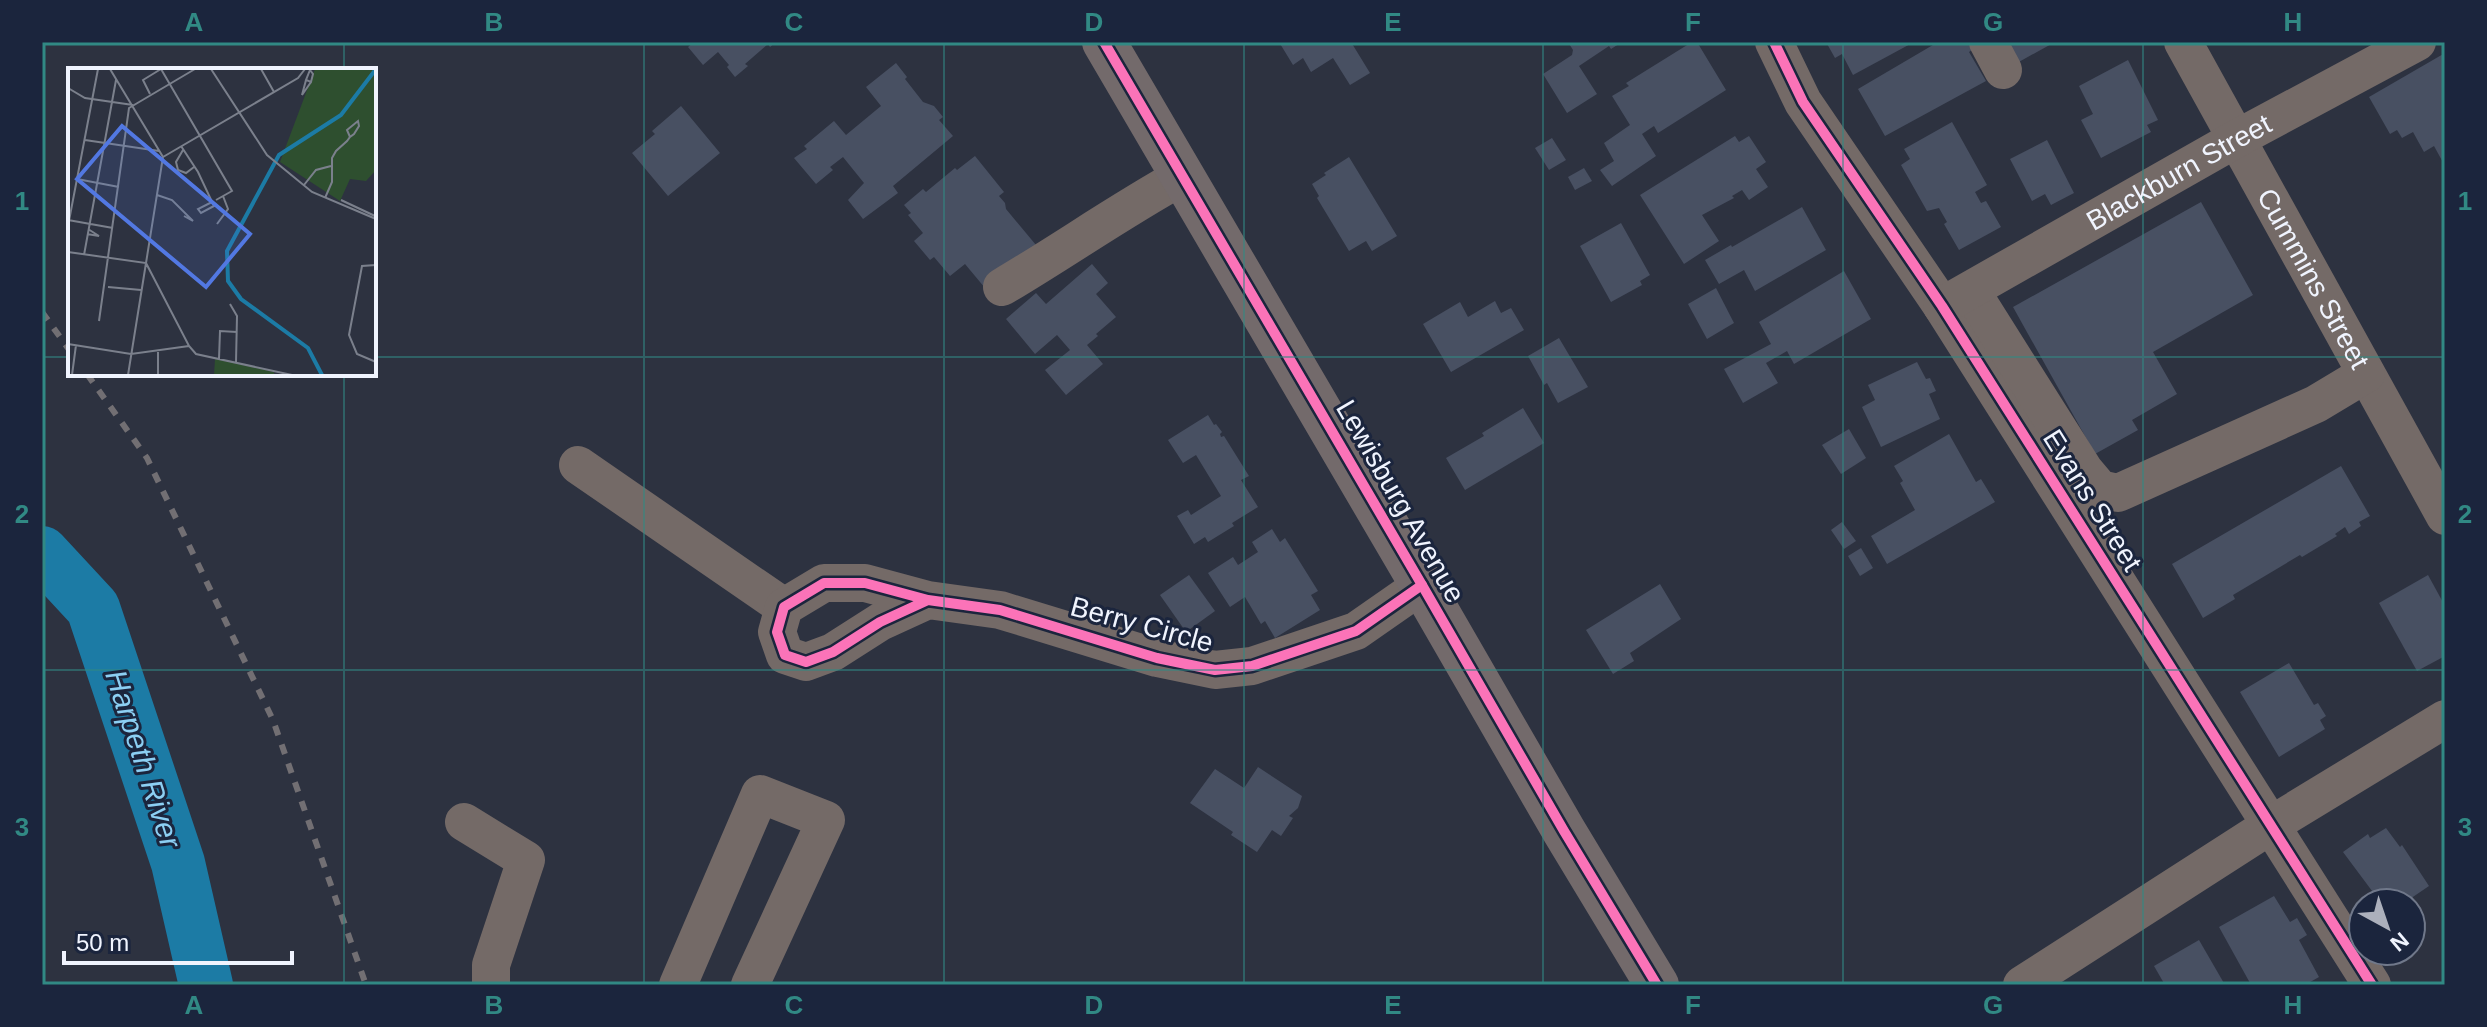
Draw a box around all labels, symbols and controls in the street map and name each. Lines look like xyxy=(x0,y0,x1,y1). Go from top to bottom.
text: A xyxy=(185,7,204,37)
text: B xyxy=(485,7,503,37)
text: C xyxy=(785,7,804,37)
text: D xyxy=(1085,7,1103,37)
text: E xyxy=(1384,7,1402,37)
text: F xyxy=(1685,7,1701,37)
text: G xyxy=(1983,7,2003,37)
text: H xyxy=(2284,7,2302,37)
inset map xyxy=(68,68,376,376)
street label: Blackburn Street xyxy=(2081,108,2277,237)
street label: Cummins Street xyxy=(2251,183,2375,374)
text: 1 xyxy=(15,186,29,216)
text: 1 xyxy=(2458,186,2472,216)
street label: Lewisburg Avenue xyxy=(1330,395,1471,608)
street label: Evans Street xyxy=(2037,424,2148,577)
text: 2 xyxy=(15,499,29,529)
text: 2 xyxy=(2458,499,2472,529)
street label: Berry Circle xyxy=(1067,591,1217,658)
water label: Harpeth River xyxy=(99,666,188,853)
text: 3 xyxy=(15,812,29,842)
text: 3 xyxy=(2458,812,2472,842)
north arrow xyxy=(2347,887,2427,967)
scale bar xyxy=(64,915,292,965)
text: N xyxy=(2385,927,2414,957)
text: 50 m xyxy=(76,929,129,956)
text: A xyxy=(185,990,204,1020)
text: B xyxy=(485,990,503,1020)
text: C xyxy=(785,990,804,1020)
text: D xyxy=(1085,990,1103,1020)
text: E xyxy=(1384,990,1402,1020)
text: F xyxy=(1685,990,1701,1020)
text: G xyxy=(1983,990,2003,1020)
text: H xyxy=(2284,990,2302,1020)

